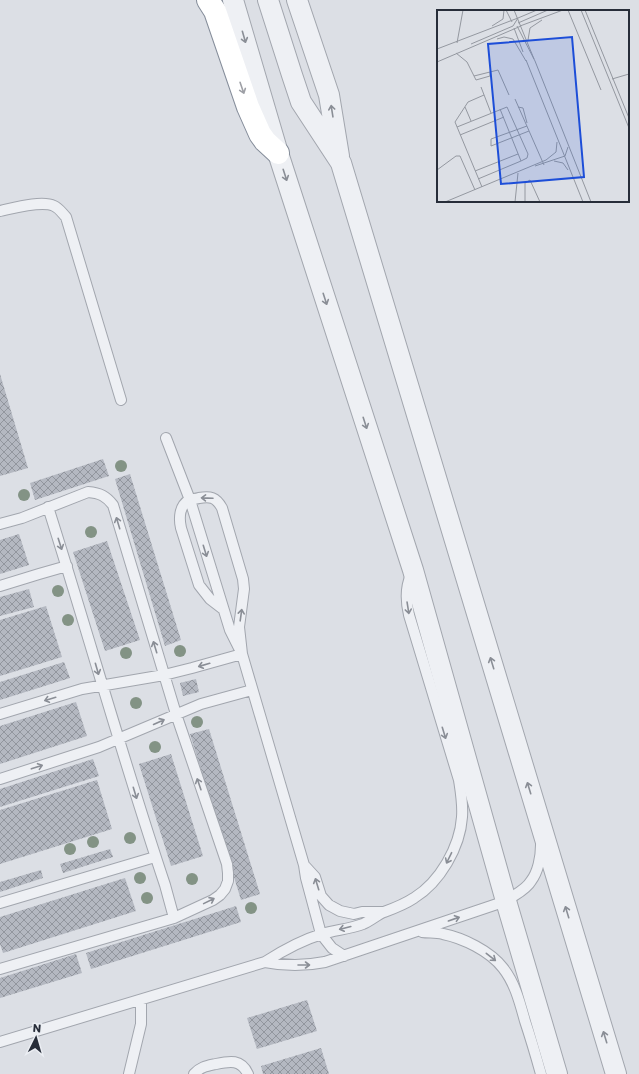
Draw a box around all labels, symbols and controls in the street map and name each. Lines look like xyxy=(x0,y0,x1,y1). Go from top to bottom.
inset map xyxy=(437,10,629,202)
one-way arrow xyxy=(241,31,248,44)
one-way arrow xyxy=(238,82,246,94)
one-way arrow xyxy=(328,105,336,118)
one-way arrow xyxy=(282,169,290,181)
one-way arrow xyxy=(322,293,330,305)
one-way arrow xyxy=(362,416,370,428)
one-way arrow xyxy=(201,495,214,502)
one-way arrow xyxy=(114,517,121,530)
one-way arrow xyxy=(57,538,64,551)
one-way arrow xyxy=(202,544,209,557)
one-way arrow xyxy=(404,601,412,614)
one-way arrow xyxy=(237,609,245,622)
one-way arrow xyxy=(151,641,158,654)
one-way arrow xyxy=(488,657,495,670)
one-way arrow xyxy=(94,662,101,675)
one-way arrow xyxy=(198,662,211,669)
one-way arrow xyxy=(45,695,57,703)
one-way arrow xyxy=(152,718,164,725)
one-way arrow xyxy=(441,726,448,739)
one-way arrow xyxy=(30,763,43,770)
one-way arrow xyxy=(195,779,203,791)
one-way arrow xyxy=(525,782,533,794)
one-way arrow xyxy=(132,787,140,799)
one-way arrow xyxy=(445,852,452,864)
one-way arrow xyxy=(313,878,321,890)
one-way arrow xyxy=(203,897,215,904)
one-way arrow xyxy=(563,906,570,919)
one-way arrow xyxy=(448,915,461,922)
one-way arrow xyxy=(338,925,351,933)
one-way arrow xyxy=(485,952,496,961)
one-way arrow xyxy=(297,961,310,969)
north arrow xyxy=(16,1018,56,1058)
text: N xyxy=(32,1020,42,1036)
one-way arrow xyxy=(601,1030,608,1043)

